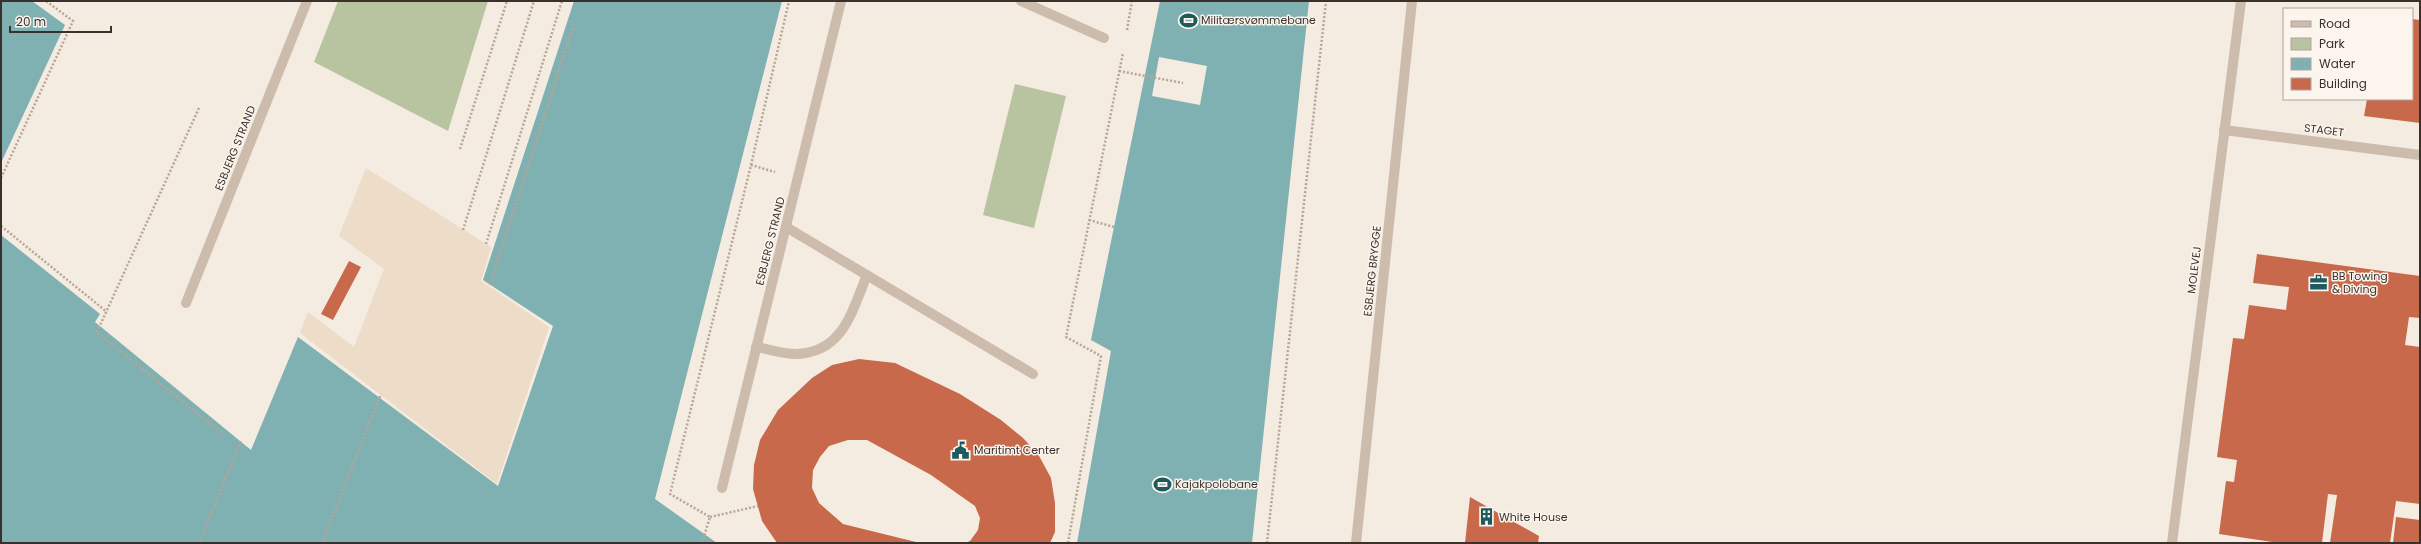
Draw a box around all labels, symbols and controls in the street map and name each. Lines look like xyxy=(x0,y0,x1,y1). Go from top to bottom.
scale bar xyxy=(10,8,111,34)
legend xyxy=(2283,8,2413,100)
sports icon: Militærsvømmebane xyxy=(1178,10,1198,30)
place label: Militærsvømmebane xyxy=(1201,12,1316,28)
text: 20 m xyxy=(16,13,46,30)
text: Road xyxy=(2319,15,2350,32)
text: Park xyxy=(2319,35,2346,52)
text: Water xyxy=(2319,55,2356,72)
text: Building xyxy=(2319,75,2367,92)
street label: ESBJERG STRAND xyxy=(211,103,259,193)
street label: STAGET xyxy=(2303,120,2345,140)
street label: ESBJERG STRAND xyxy=(751,195,789,287)
street label: ESBJERG BRYGGE xyxy=(1359,225,1385,317)
street label: MOLEVEJ xyxy=(2183,245,2205,295)
place label: BB Towing & Diving xyxy=(2332,268,2388,297)
office icon: BB Towing & Diving xyxy=(2309,272,2329,292)
public building icon: Maritimt Center xyxy=(951,440,971,460)
place label: Maritimt Center xyxy=(974,442,1060,458)
sports icon: Kajakpolobane xyxy=(1152,474,1172,494)
place label: Kajakpolobane xyxy=(1175,476,1258,492)
building icon: White House xyxy=(1476,507,1496,527)
place label: White House xyxy=(1499,509,1568,525)

